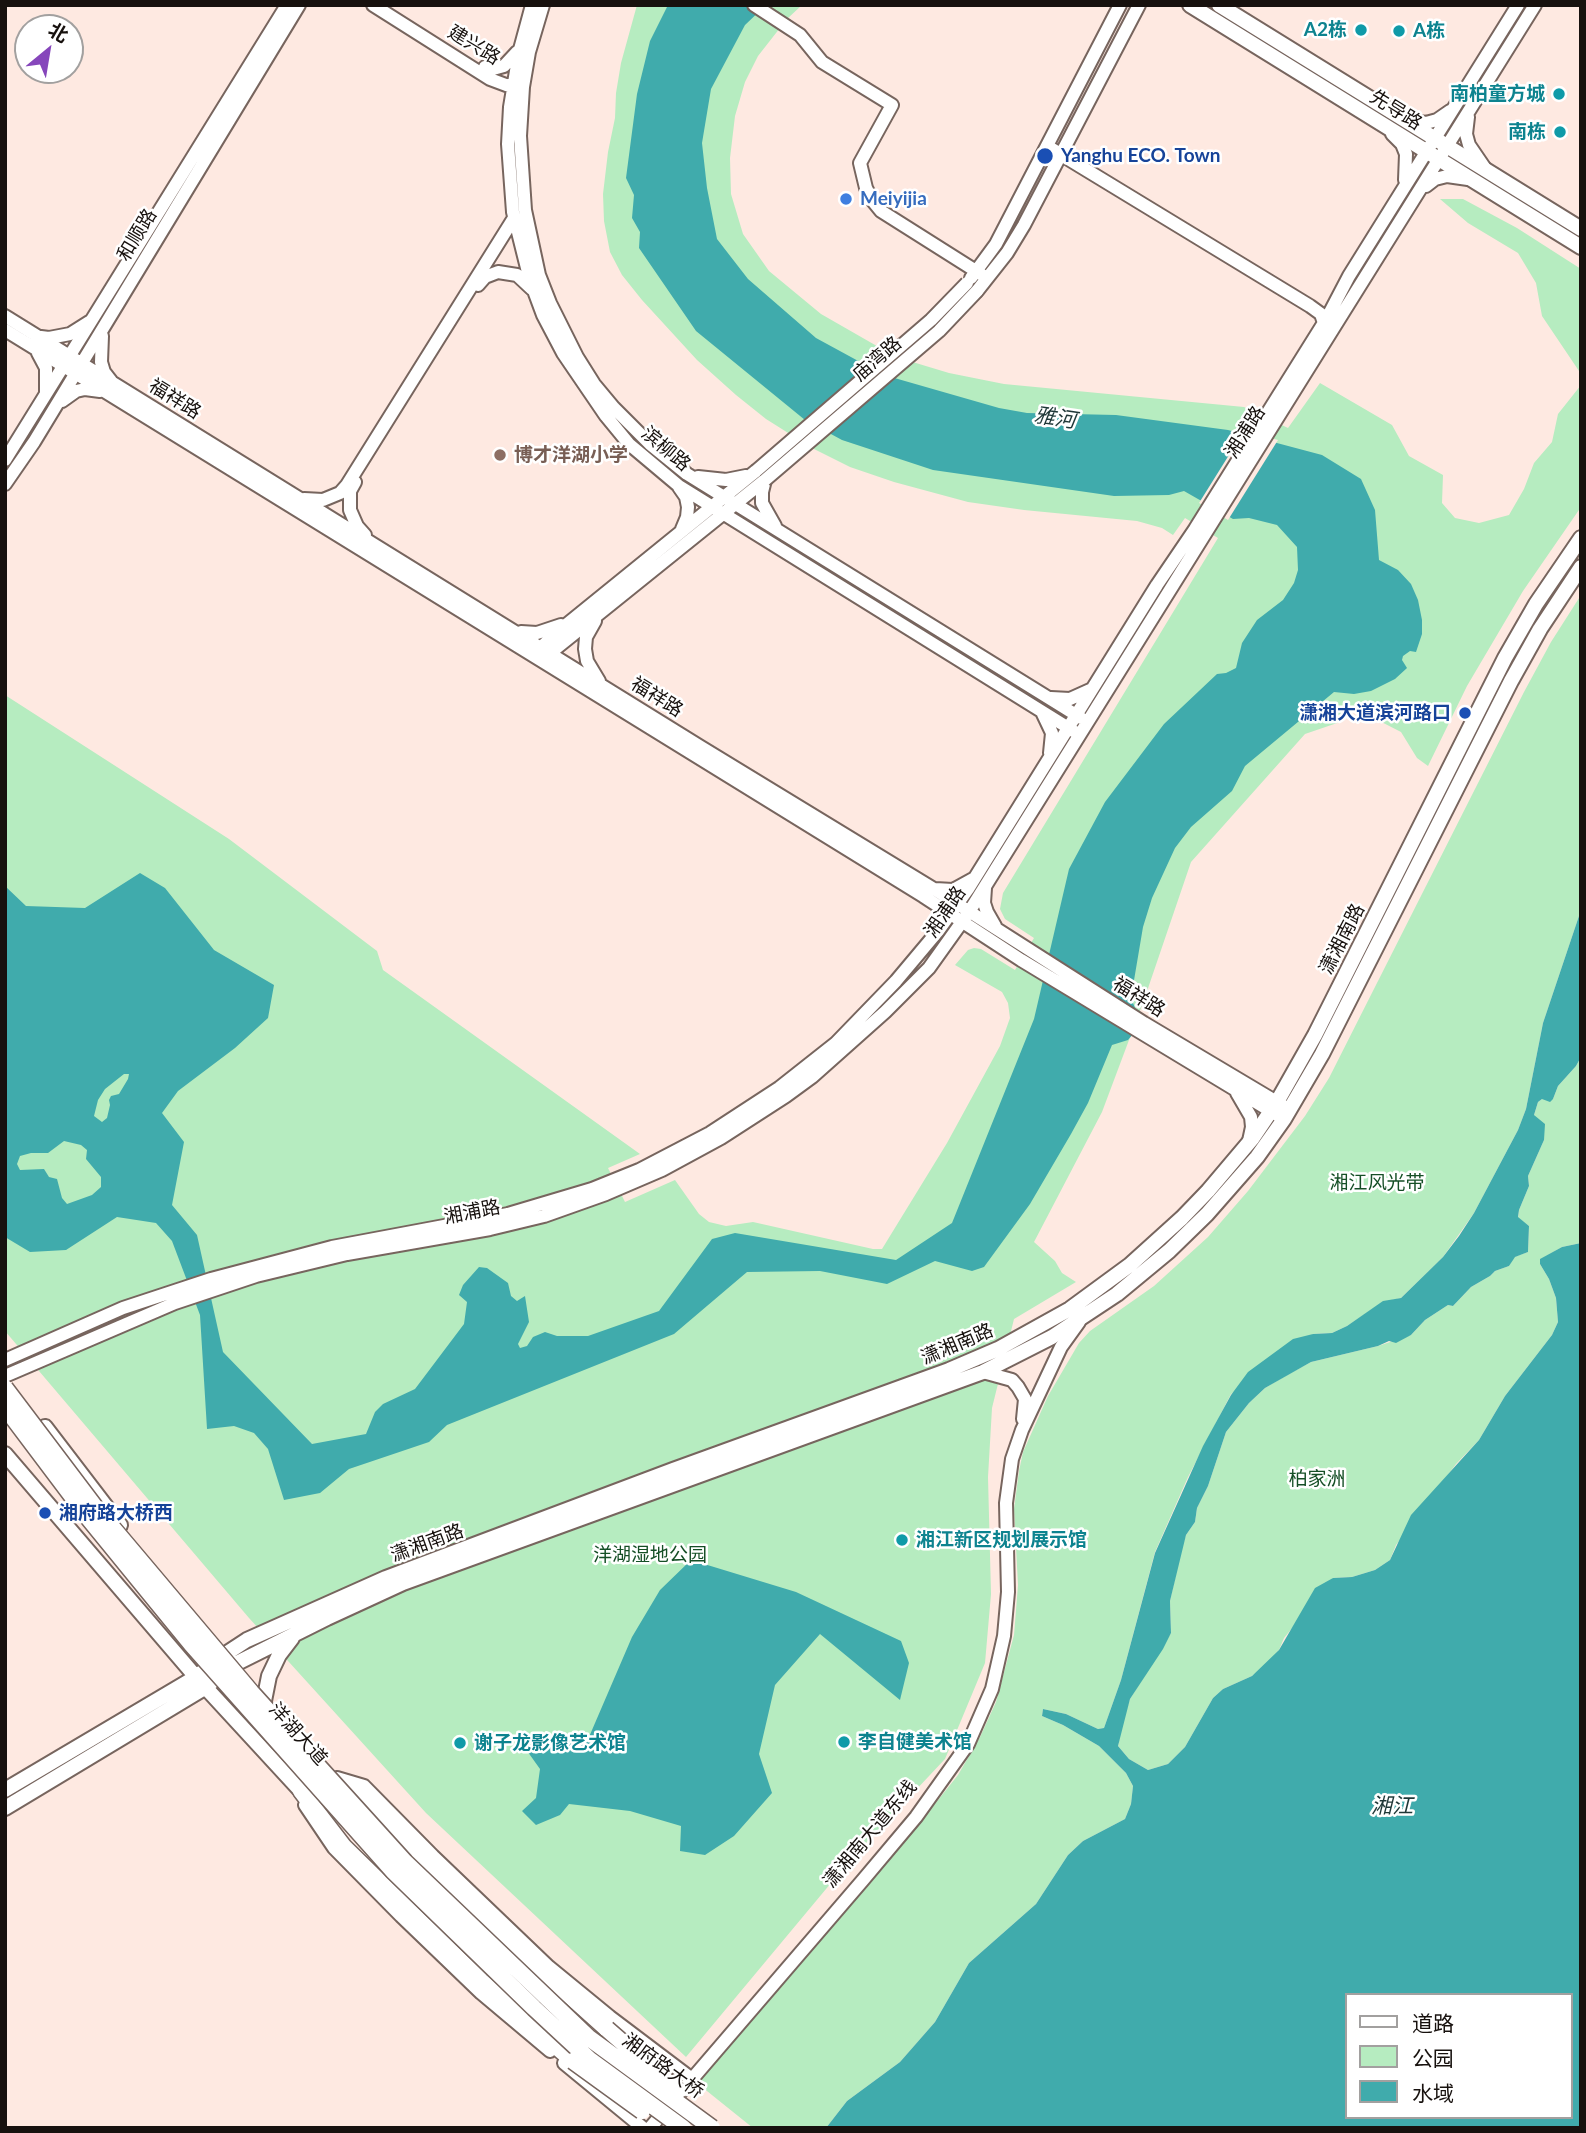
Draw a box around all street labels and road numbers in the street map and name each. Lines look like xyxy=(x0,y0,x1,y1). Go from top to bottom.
street label: 建兴路 xyxy=(444,21,504,69)
street label: 先导路 xyxy=(1366,85,1426,135)
street label: 和顺路 xyxy=(113,205,161,265)
street label: 庙湾路 xyxy=(848,332,906,386)
street label: 福祥路 xyxy=(145,374,205,424)
street label: 湘浦路 xyxy=(1220,402,1270,462)
street label: 滨柳路 xyxy=(637,422,695,476)
street label: 福祥路 xyxy=(627,672,687,722)
street label: 湘浦路 xyxy=(920,882,970,942)
street label: 潇湘南路 xyxy=(1315,900,1369,978)
street label: 福祥路 xyxy=(1109,972,1169,1022)
street label: 湘浦路 xyxy=(442,1195,502,1229)
street label: 潇湘南路 xyxy=(918,1319,996,1369)
street label: 潇湘南路 xyxy=(387,1519,467,1567)
street label: 洋湖大道 xyxy=(264,1698,332,1770)
street label: 潇湘南大道东线 xyxy=(819,1776,921,1892)
street label: 湘府路大桥 xyxy=(618,2029,708,2103)

